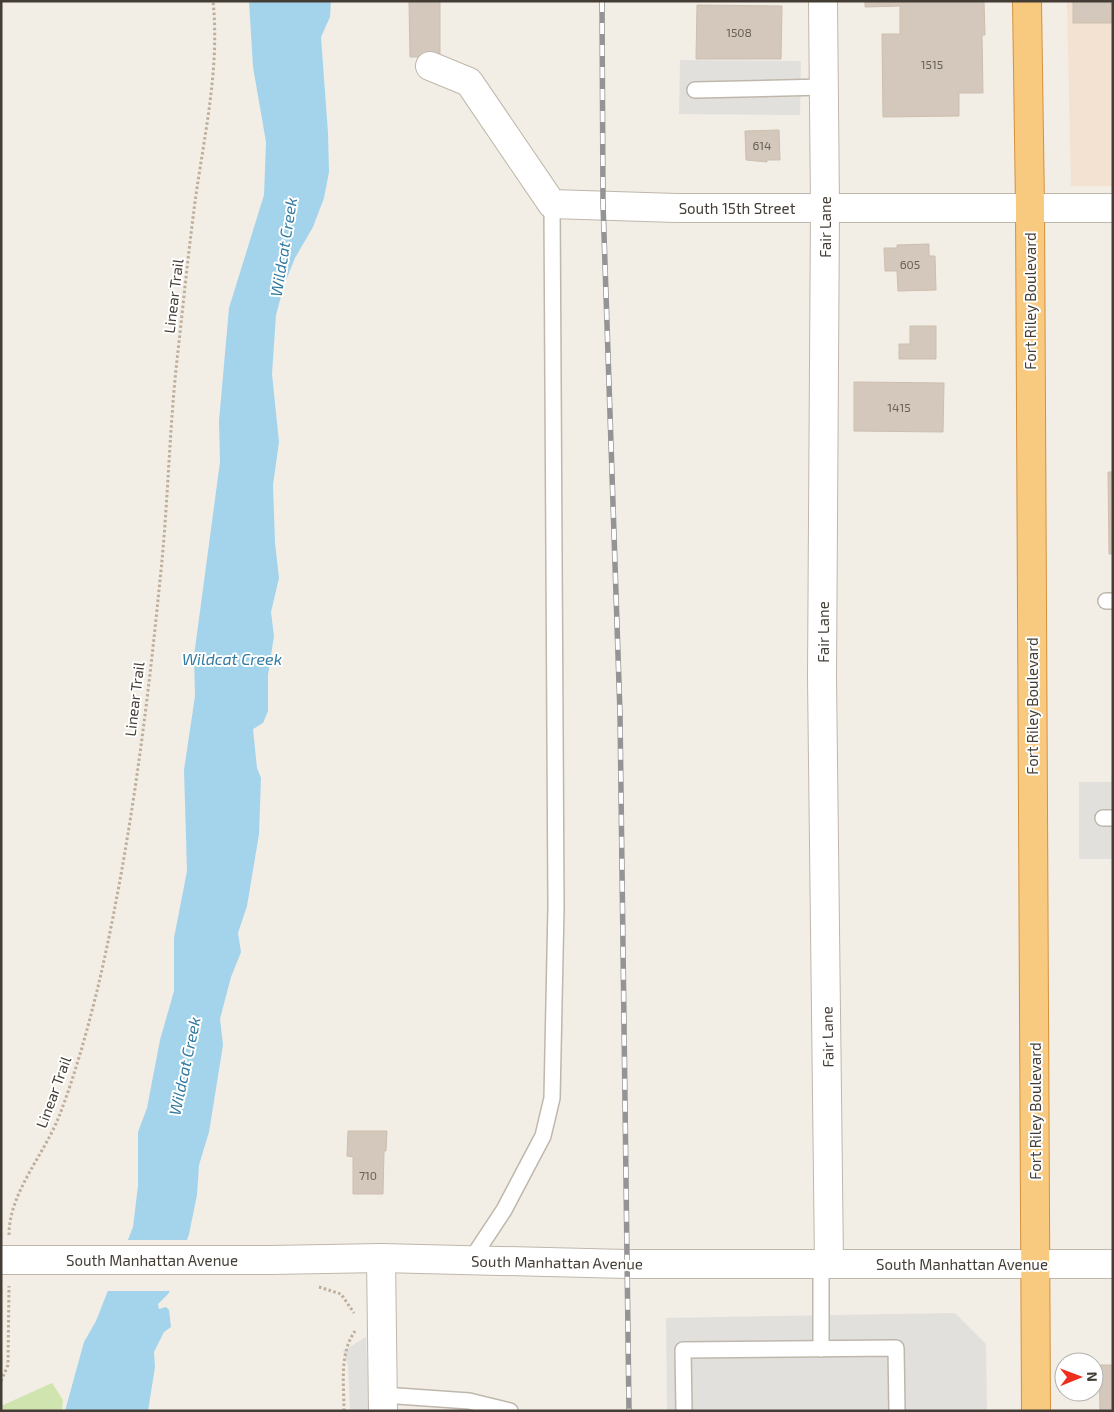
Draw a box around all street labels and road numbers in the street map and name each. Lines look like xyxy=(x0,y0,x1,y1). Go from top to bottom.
street label: Fair Lane xyxy=(816,196,834,258)
street label: South 15th Street xyxy=(679,199,796,217)
street label: Fort Riley Boulevard xyxy=(1021,232,1039,370)
street label: Linear Trail xyxy=(160,257,187,334)
street label: Fair Lane xyxy=(814,601,832,663)
street label: Fort Riley Boulevard xyxy=(1023,637,1041,775)
street label: Linear Trail xyxy=(121,660,148,737)
street label: Fair Lane xyxy=(817,1006,837,1068)
street label: Fort Riley Boulevard xyxy=(1026,1042,1044,1180)
street label: Linear Trail xyxy=(32,1053,74,1130)
street label: South Manhattan Avenue xyxy=(66,1251,238,1269)
street label: South Manhattan Avenue xyxy=(471,1252,643,1272)
street label: South Manhattan Avenue xyxy=(876,1255,1048,1273)

